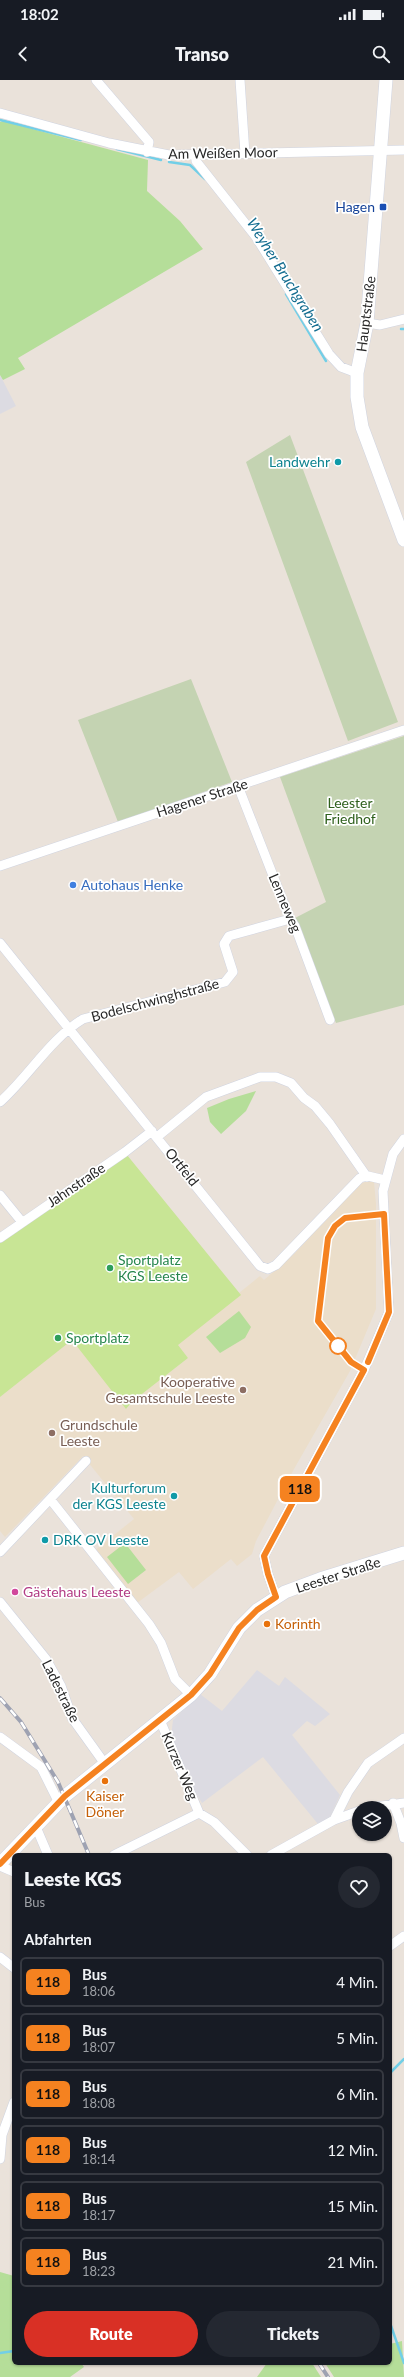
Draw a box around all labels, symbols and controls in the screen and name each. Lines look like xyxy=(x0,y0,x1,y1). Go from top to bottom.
text: 18:02 xyxy=(20,5,59,23)
icon: back xyxy=(12,43,34,65)
text: Transo xyxy=(175,43,229,65)
icon: search xyxy=(370,43,392,65)
street label: Am Weißen Moor xyxy=(168,143,278,162)
place label: Hagen xyxy=(335,198,375,215)
marker: Hagen xyxy=(378,202,388,212)
water label: Weyher Bruchgraben xyxy=(244,214,328,335)
street label: Hauptstraße xyxy=(352,275,379,353)
place label: Landwehr xyxy=(269,453,330,470)
marker: Landwehr xyxy=(333,457,343,467)
street label: Hagener Straße xyxy=(154,775,250,820)
park label: Leester Friedhof xyxy=(324,794,376,827)
street label: Lenneweg xyxy=(265,871,306,935)
place label: Autohaus Henke xyxy=(81,876,183,893)
marker: Autohaus Henke xyxy=(68,880,78,890)
street label: Bodelschwinghstraße xyxy=(89,974,221,1025)
street label: Ortfeld xyxy=(162,1144,203,1189)
street label: Jahnstraße xyxy=(43,1159,108,1210)
place label: Sportplatz KGS Leeste xyxy=(118,1251,188,1284)
marker: Sportplatz KGS Leeste xyxy=(105,1263,115,1273)
place label: Sportplatz xyxy=(66,1329,129,1346)
marker: Sportplatz xyxy=(53,1333,63,1343)
unlabelled marker xyxy=(329,1337,347,1355)
place label: Kooperative Gesamtschule Leeste xyxy=(105,1373,235,1406)
marker: Kooperative Gesamtschule Leeste xyxy=(238,1385,248,1395)
place label: Grundschule Leeste xyxy=(60,1416,138,1449)
marker: Grundschule Leeste xyxy=(47,1428,57,1438)
line badge: 118 xyxy=(277,1476,323,1502)
place label: Kulturforum der KGS Leeste xyxy=(72,1479,166,1512)
text: 118 xyxy=(288,1480,312,1497)
marker: Kulturforum der KGS Leeste xyxy=(169,1491,179,1501)
place label: DRK OV Leeste xyxy=(53,1531,149,1548)
marker: DRK OV Leeste xyxy=(40,1535,50,1545)
street label: Leester Straße xyxy=(293,1553,382,1596)
place label: Gästehaus Leeste xyxy=(23,1583,131,1600)
marker: Gästehaus Leeste xyxy=(10,1587,20,1597)
place label: Korinth xyxy=(275,1615,321,1632)
marker: Korinth xyxy=(262,1619,272,1629)
street label: Ladestraße xyxy=(39,1657,84,1725)
street label: Kurzer Weg xyxy=(159,1729,202,1802)
marker: Kaiser Döner xyxy=(100,1776,110,1786)
place label: Kaiser Döner xyxy=(86,1787,124,1820)
map controls xyxy=(352,1801,392,1841)
button: layers xyxy=(352,1801,392,1841)
button: heart xyxy=(338,1866,380,1908)
text: Leeste KGS xyxy=(24,1867,122,1890)
text: Bus xyxy=(24,1894,45,1910)
text: Abfahrten xyxy=(24,1930,92,1948)
text: Bus xyxy=(82,1965,107,1983)
text: 118 xyxy=(36,1973,60,1990)
text: 4 Min. xyxy=(336,1973,378,1991)
text: 18:06 xyxy=(82,1983,115,1999)
text: Bus xyxy=(82,2021,107,2039)
text: 118 xyxy=(36,2029,60,2046)
text: 5 Min. xyxy=(336,2029,378,2047)
text: 18:07 xyxy=(82,2039,115,2055)
text: Bus xyxy=(82,2077,107,2095)
text: 118 xyxy=(36,2085,60,2102)
text: 6 Min. xyxy=(336,2085,378,2103)
text: 18:08 xyxy=(82,2095,115,2111)
text: Bus xyxy=(82,2133,107,2151)
text: 118 xyxy=(36,2141,60,2158)
text: 12 Min. xyxy=(327,2141,378,2159)
text: 18:14 xyxy=(82,2151,115,2167)
text: Bus xyxy=(82,2189,107,2207)
text: 118 xyxy=(36,2197,60,2214)
text: 15 Min. xyxy=(327,2197,378,2215)
text: 18:17 xyxy=(82,2207,115,2223)
text: Bus xyxy=(82,2245,107,2263)
text: 118 xyxy=(36,2253,60,2270)
text: 21 Min. xyxy=(327,2253,378,2271)
text: 18:23 xyxy=(82,2263,115,2279)
button: Route xyxy=(24,2311,198,2357)
button: Tickets xyxy=(206,2311,380,2357)

